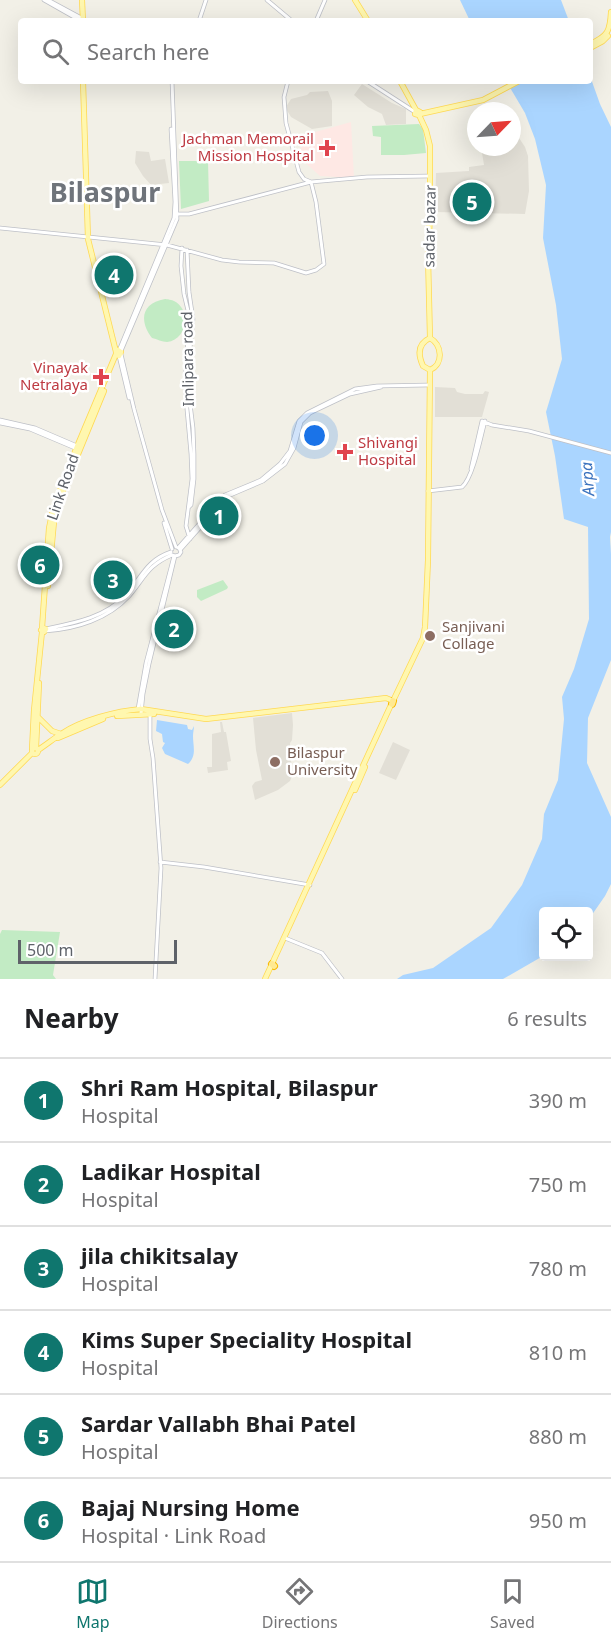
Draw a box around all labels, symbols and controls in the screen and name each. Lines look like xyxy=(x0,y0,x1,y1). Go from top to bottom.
search box xyxy=(18,18,593,84)
icon: search xyxy=(39,35,72,68)
text: Search here xyxy=(87,36,209,66)
north arrow xyxy=(467,102,521,156)
place label: Jachman Memorail Mission Hospital xyxy=(180,128,314,165)
marker: Jachman Memorail Mission Hospital xyxy=(318,139,336,157)
district label: Bilaspur xyxy=(50,173,160,210)
pin: 5 xyxy=(452,180,492,224)
street label: sadar bazar xyxy=(418,184,440,267)
pin: 4 xyxy=(94,252,134,298)
street label: Imlipara road xyxy=(176,311,198,407)
place label: Vinayak Netralaya xyxy=(20,357,88,394)
marker: Vinayak Netralaya xyxy=(92,368,110,386)
your location xyxy=(300,421,329,450)
place label: Shivangi Hospital xyxy=(358,432,418,469)
marker: Shivangi Hospital xyxy=(336,443,354,461)
street label: Link Road xyxy=(41,451,83,523)
water label: Arpa xyxy=(575,461,599,498)
pin: 1 xyxy=(200,494,238,538)
pin: 6 xyxy=(20,542,60,588)
pin: 3 xyxy=(94,558,132,602)
pin: 2 xyxy=(154,606,194,652)
place label: Sanjivani Collage xyxy=(442,616,505,653)
marker: Sanjivani Collage xyxy=(423,629,437,643)
place label: Bilaspur University xyxy=(287,742,358,779)
marker: Bilaspur University xyxy=(268,755,282,769)
map controls xyxy=(539,907,593,961)
button: locate xyxy=(539,907,593,961)
scale bar xyxy=(18,937,177,965)
text: 500 m xyxy=(27,939,74,961)
text: Nearby xyxy=(24,1000,119,1036)
text: 6 results xyxy=(507,1005,587,1032)
text: Shri Ram Hospital, Bilaspur xyxy=(81,1072,378,1102)
text: 1 xyxy=(38,1087,49,1114)
text: 390 m xyxy=(529,1087,587,1114)
text: Hospital xyxy=(81,1102,159,1129)
text: Ladikar Hospital xyxy=(81,1156,261,1186)
text: 2 xyxy=(38,1171,49,1198)
text: 750 m xyxy=(529,1171,587,1198)
text: Hospital xyxy=(81,1186,159,1213)
text: jila chikitsalay xyxy=(81,1240,238,1270)
text: 3 xyxy=(38,1255,49,1282)
text: 780 m xyxy=(529,1255,587,1282)
text: Hospital xyxy=(81,1270,159,1297)
text: Kims Super Speciality Hospital xyxy=(81,1324,412,1354)
text: 4 xyxy=(38,1339,49,1366)
text: 810 m xyxy=(529,1339,587,1366)
text: Hospital xyxy=(81,1354,159,1381)
text: Sardar Vallabh Bhai Patel xyxy=(81,1408,356,1438)
text: 5 xyxy=(38,1423,49,1450)
text: 880 m xyxy=(529,1423,587,1450)
text: Hospital xyxy=(81,1438,159,1465)
text: Bajaj Nursing Home xyxy=(81,1492,300,1522)
text: 6 xyxy=(38,1507,49,1534)
text: 950 m xyxy=(529,1507,587,1534)
text: Hospital · Link Road xyxy=(81,1522,266,1549)
tab: Map xyxy=(76,1575,109,1633)
tab: Directions xyxy=(262,1575,338,1633)
tab: Saved xyxy=(490,1575,535,1633)

